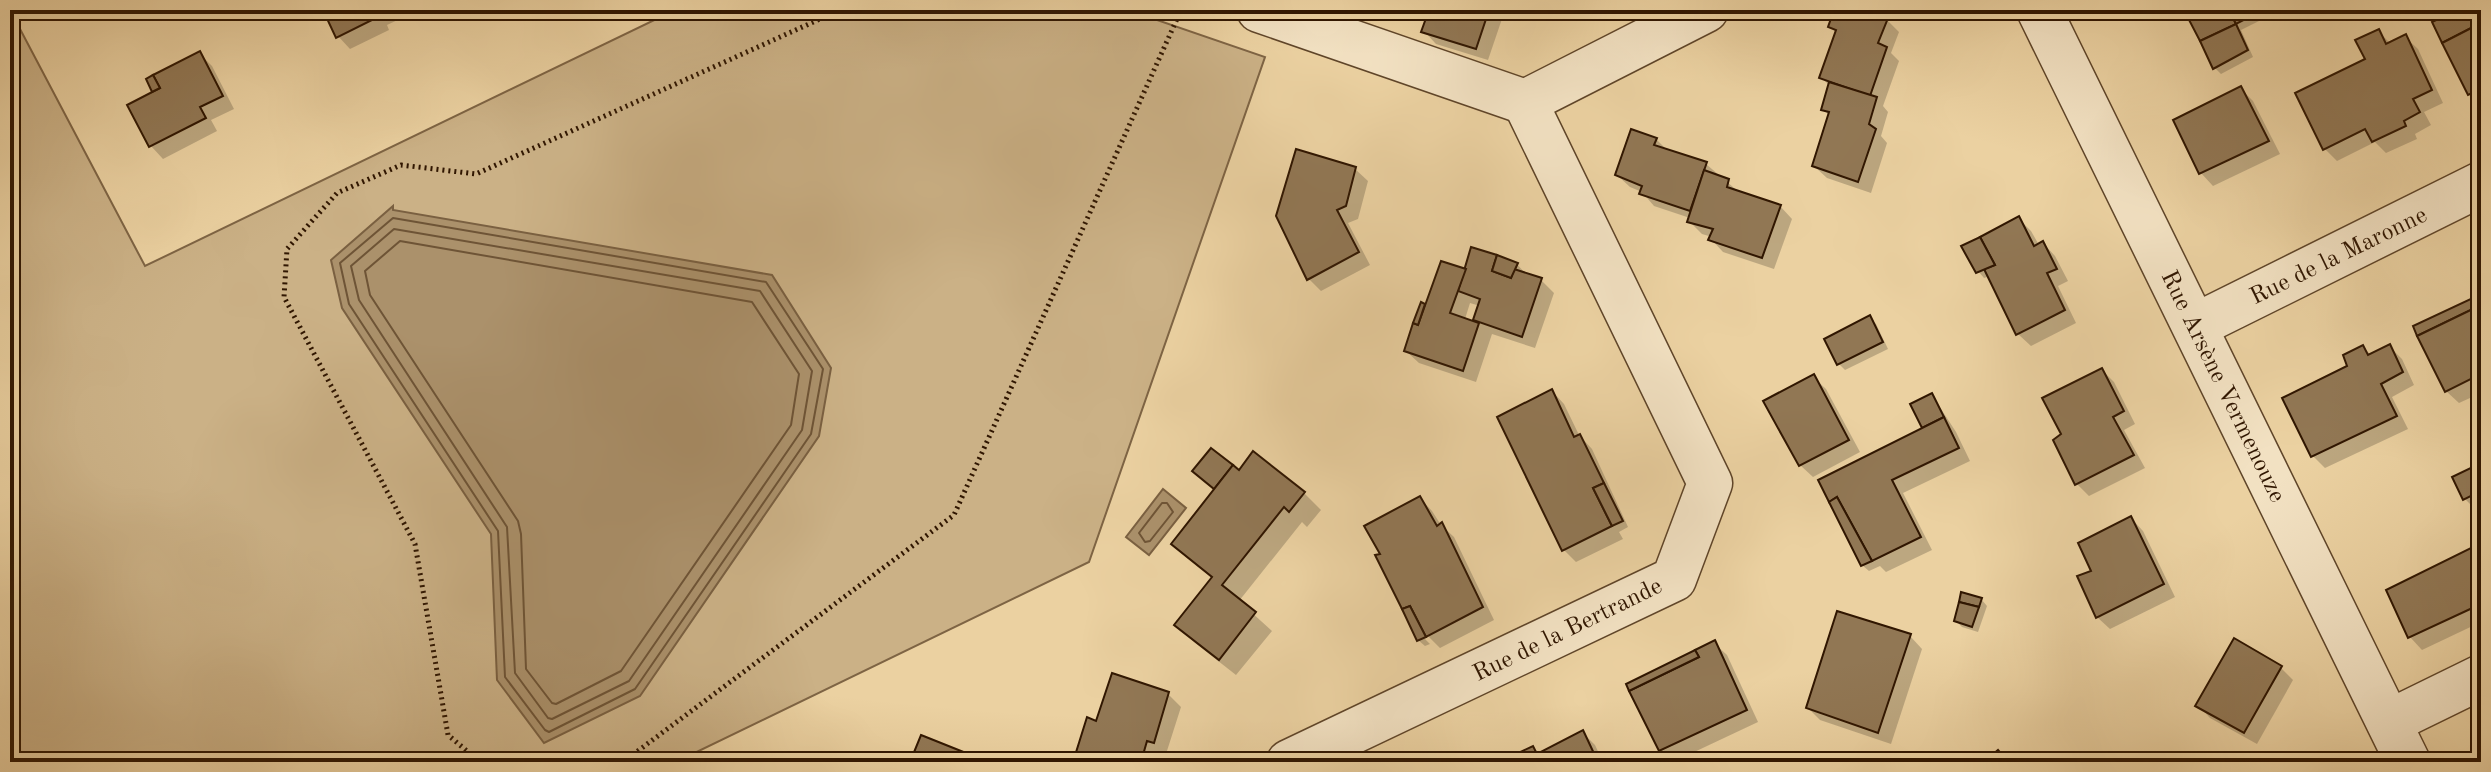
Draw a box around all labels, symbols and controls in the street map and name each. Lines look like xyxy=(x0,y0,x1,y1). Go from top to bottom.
street label: Rue de la Maronne xyxy=(2247,204,2431,310)
street label: Rue Arsène Vermenouze xyxy=(2156,267,2289,507)
street label: Rue de la Bertrande xyxy=(1470,575,1666,687)

